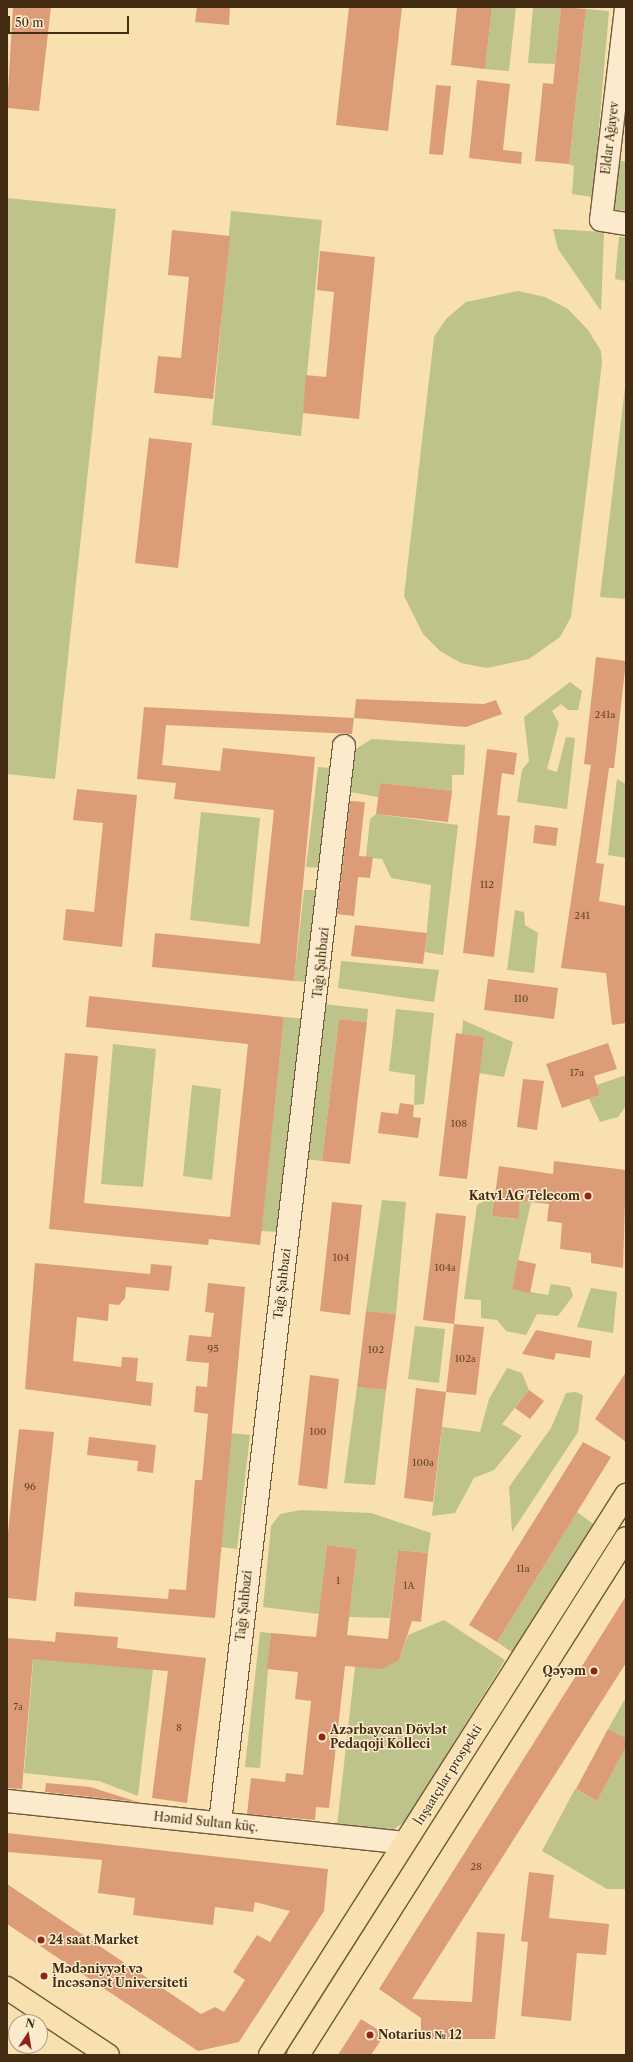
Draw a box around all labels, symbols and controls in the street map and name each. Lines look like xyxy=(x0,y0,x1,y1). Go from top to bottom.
scale bar xyxy=(10,8,131,34)
text: 50 m xyxy=(15,15,44,30)
street label: Eldar Ağayev xyxy=(598,100,622,176)
house number: 241a xyxy=(594,709,616,721)
house number: 112 xyxy=(480,879,494,891)
house number: 241 xyxy=(574,910,590,922)
street label: Tağı Şahbazi xyxy=(310,927,332,999)
house number: 110 xyxy=(514,993,528,1005)
house number: 17a xyxy=(570,1067,584,1079)
house number: 108 xyxy=(451,1118,467,1130)
place label: Katv1 AG Telecom xyxy=(468,1189,580,1203)
marker: Katv1 AG Telecom xyxy=(583,1191,593,1201)
street label: Tağı Şahbazi xyxy=(270,1248,294,1320)
house number: 104 xyxy=(333,1252,349,1264)
house number: 104а xyxy=(435,1262,455,1274)
house number: 95 xyxy=(207,1343,219,1355)
house number: 102 xyxy=(368,1344,384,1356)
house number: 102а xyxy=(455,1353,475,1365)
house number: 100 xyxy=(310,1426,326,1438)
house number: 100а xyxy=(412,1457,434,1469)
house number: 96 xyxy=(24,1481,36,1493)
house number: 11a xyxy=(516,1563,530,1575)
street label: Tağı Şahbazi xyxy=(233,1570,255,1642)
house number: 1 xyxy=(336,1575,340,1587)
house number: 1А xyxy=(403,1580,415,1592)
place label: Qəyəm xyxy=(543,1664,586,1678)
marker: Qəyəm xyxy=(589,1666,599,1676)
house number: 7а xyxy=(13,1701,23,1713)
house number: 8 xyxy=(176,1722,182,1734)
street label: İnşaatçılar prospekti xyxy=(411,1722,485,1828)
place label: Azərbaycan Dövlət Pedaqoji Kolleci xyxy=(330,1723,447,1751)
marker: Azərbaycan Dövlət Pedaqoji Kolleci xyxy=(317,1732,327,1742)
street label: Həmid Sultan küç. xyxy=(153,1809,259,1835)
house number: 28 xyxy=(470,1861,482,1873)
place label: 24 saat Market xyxy=(49,1933,139,1947)
marker: 24 saat Market xyxy=(36,1935,46,1945)
place label: Mədəniyyət və İncəsənət Universiteti xyxy=(52,1962,188,1990)
marker: Mədəniyyət və İncəsənət Universiteti xyxy=(39,1971,49,1981)
north arrow xyxy=(8,2014,48,2054)
text: N xyxy=(24,2015,36,2031)
place label: Notarius № 12 xyxy=(378,2028,462,2042)
marker: Notarius № 12 xyxy=(365,2030,375,2040)

